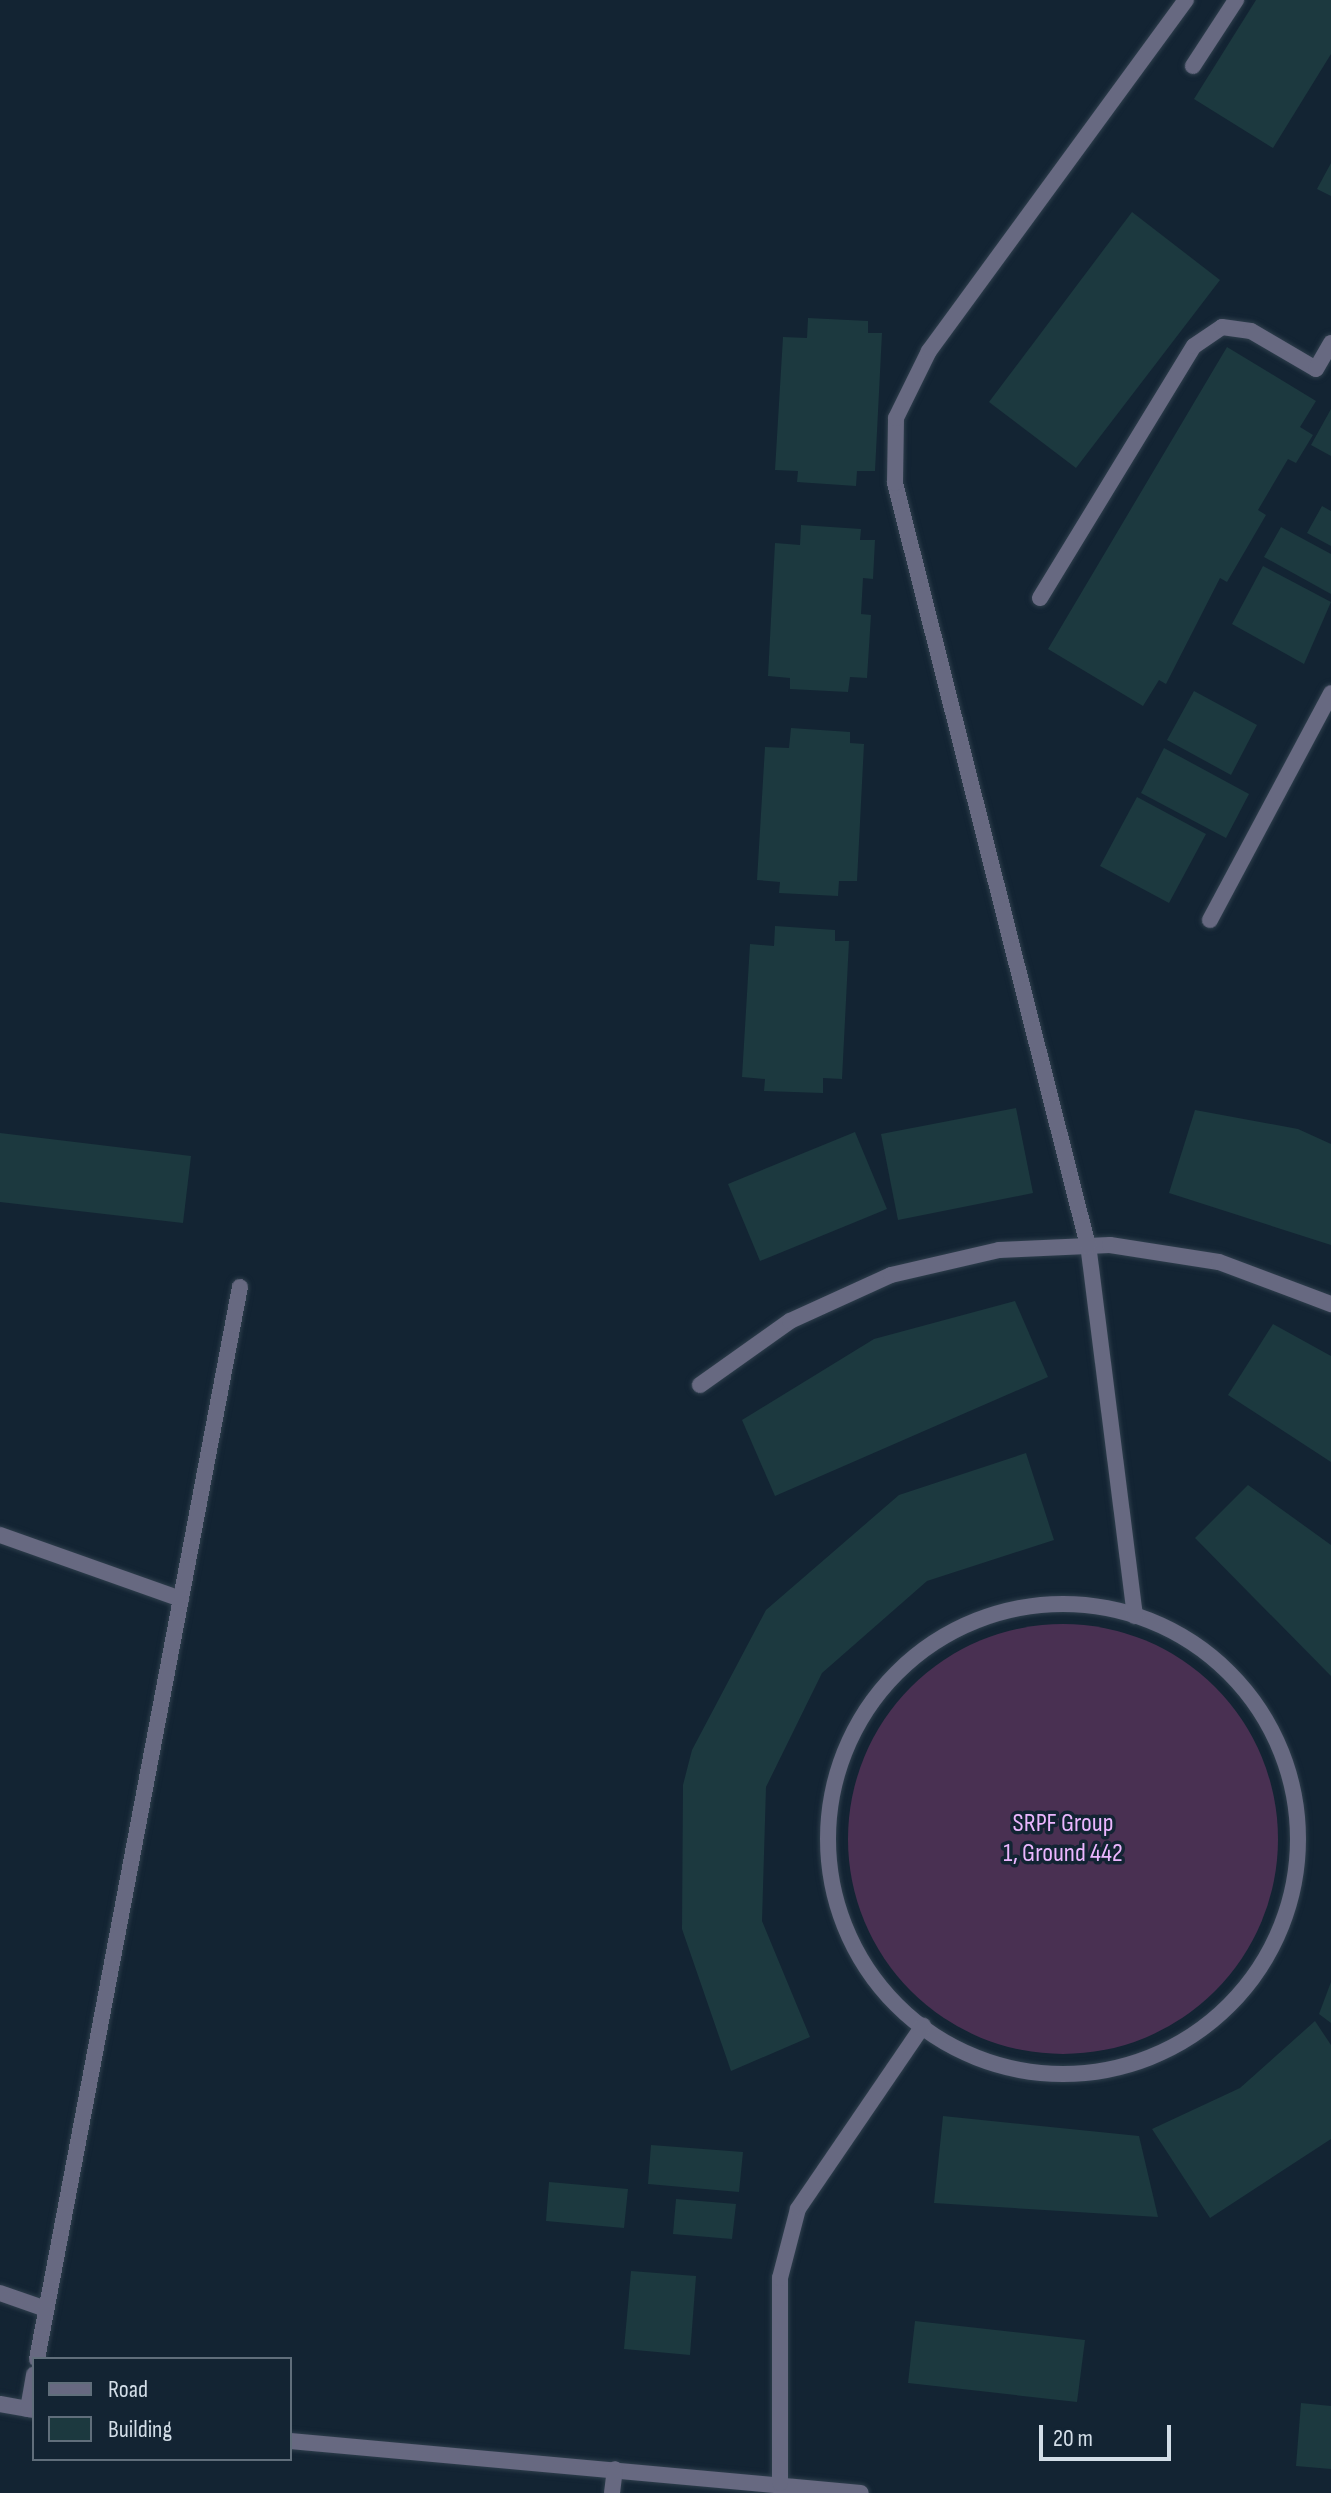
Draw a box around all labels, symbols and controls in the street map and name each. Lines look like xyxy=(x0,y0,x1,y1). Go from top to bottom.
park label: SRPF Group 1, Ground 442 xyxy=(1003,1808,1123,1870)
legend xyxy=(32,2357,292,2461)
text: Road xyxy=(108,2375,148,2404)
scale bar xyxy=(1043,2409,1175,2459)
text: Building xyxy=(108,2415,172,2444)
text: 20 m xyxy=(1053,2424,1093,2453)

